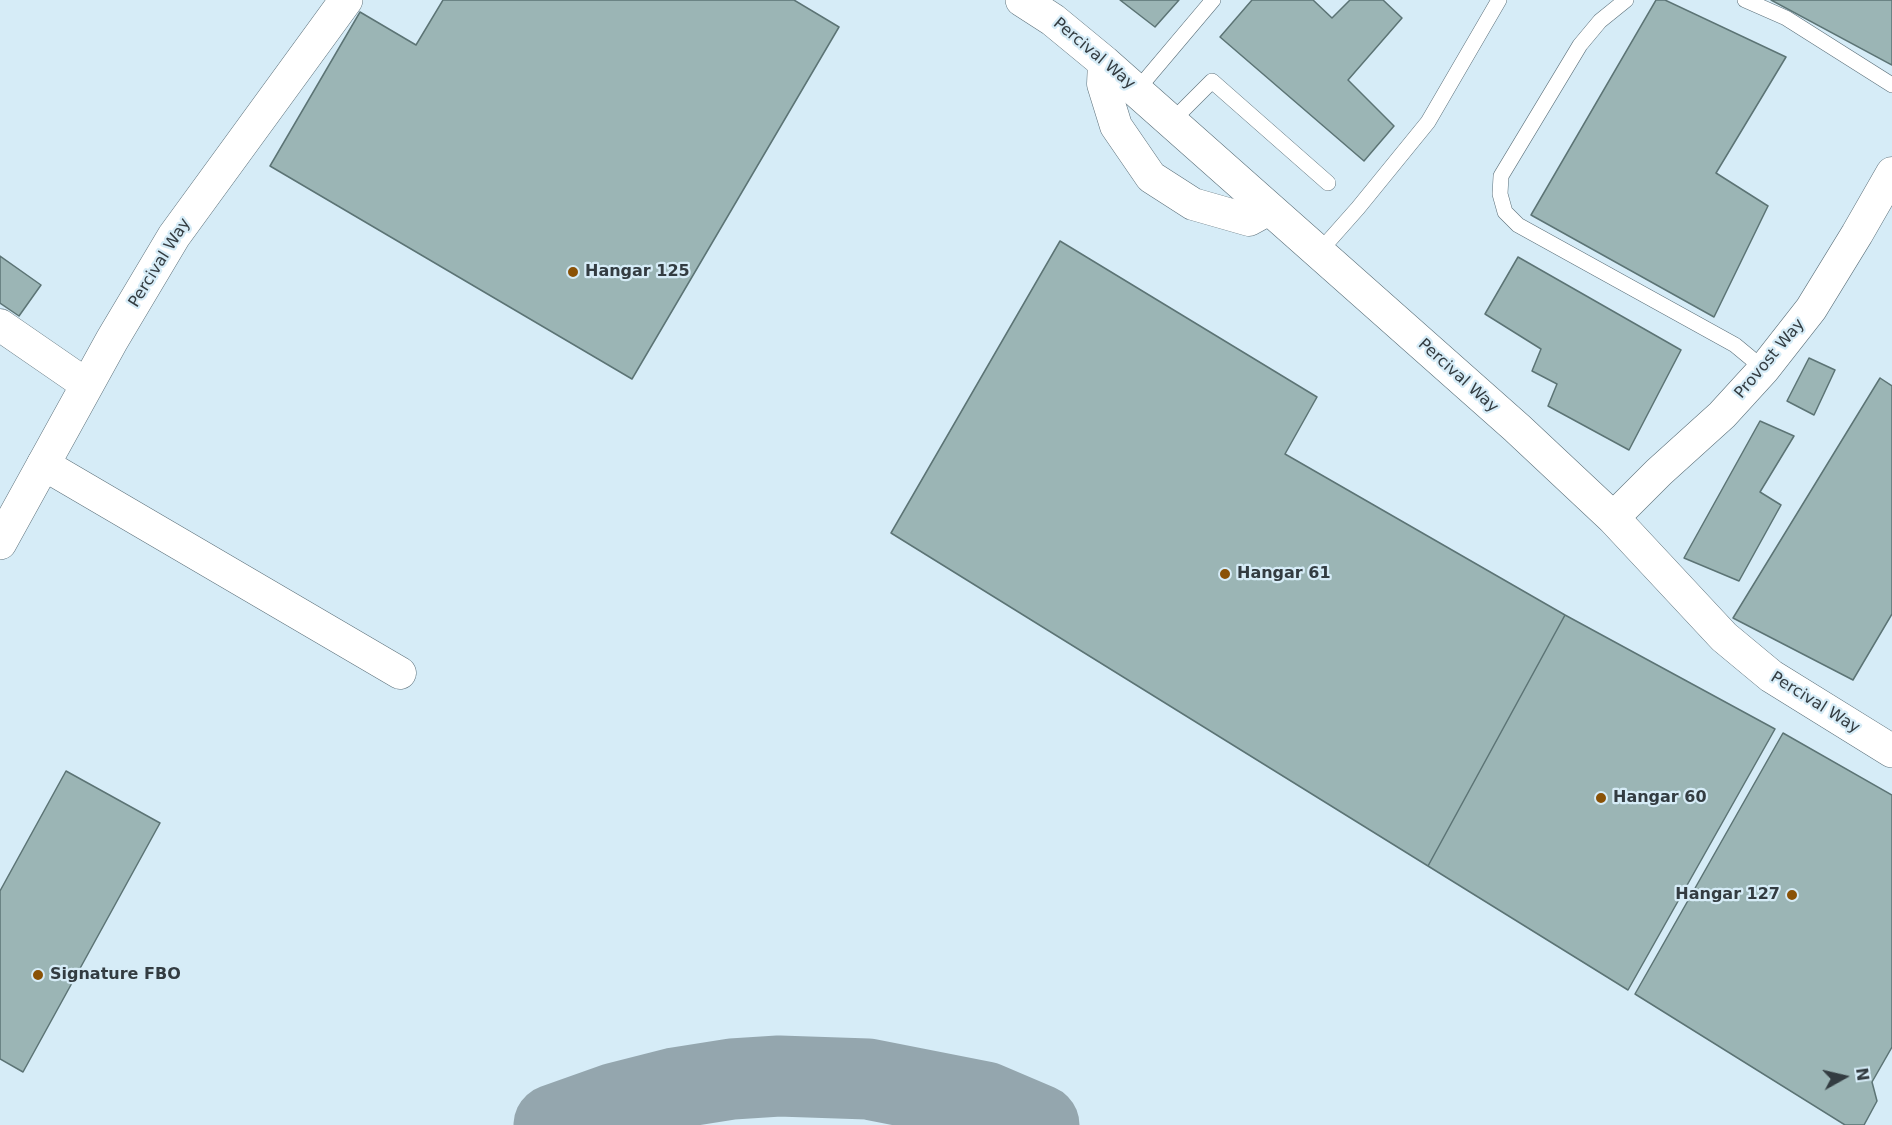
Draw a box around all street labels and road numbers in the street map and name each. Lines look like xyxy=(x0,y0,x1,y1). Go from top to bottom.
street label: Percival Way xyxy=(1049,14,1139,94)
street label: Percival Way xyxy=(125,215,195,311)
street label: Provost Way xyxy=(1731,315,1809,403)
street label: Percival Way xyxy=(1414,335,1502,417)
street label: Percival Way xyxy=(1767,668,1863,738)

